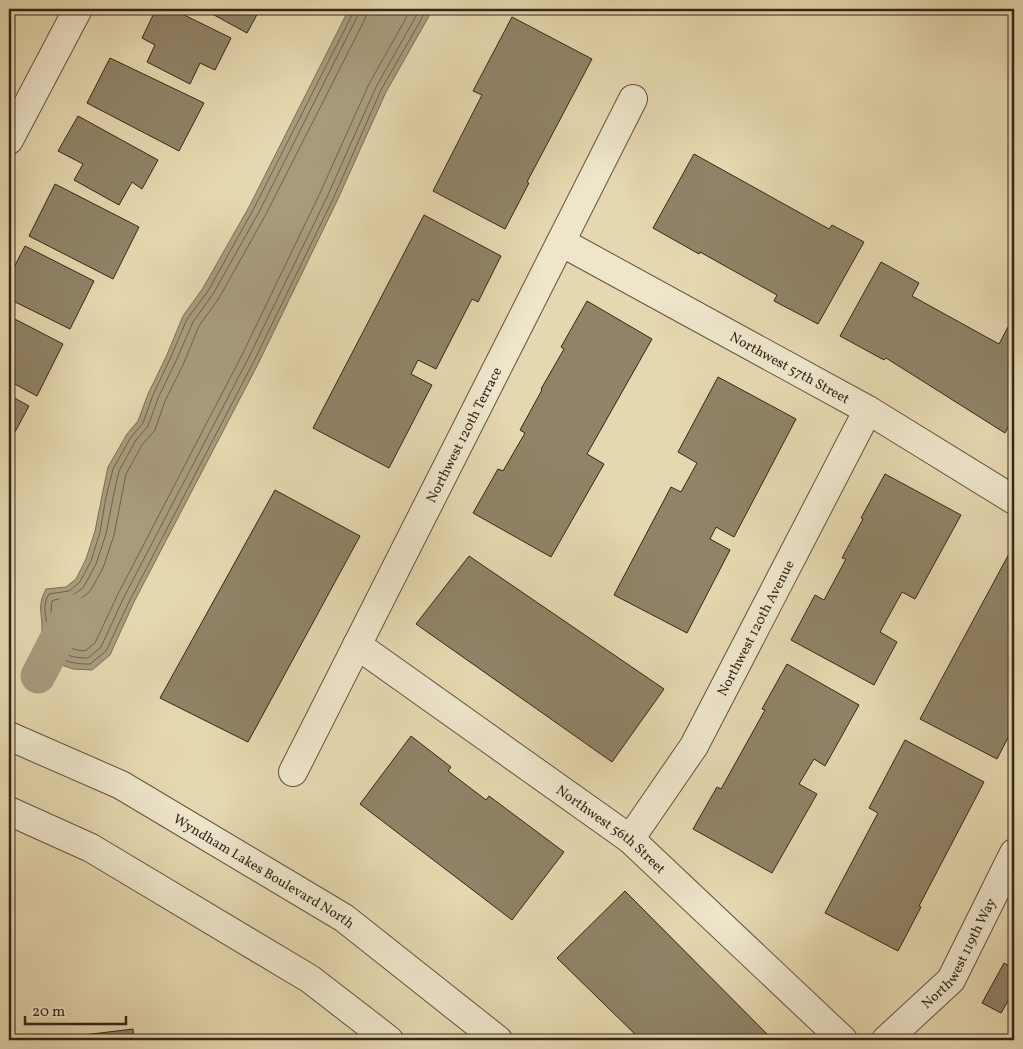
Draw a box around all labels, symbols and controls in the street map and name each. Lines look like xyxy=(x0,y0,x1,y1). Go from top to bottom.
street label: Northwest 57th Street xyxy=(726,328,853,409)
street label: Northwest 120th Terrace xyxy=(423,364,507,506)
street label: Northwest 120th Avenue xyxy=(713,557,800,700)
street label: Northwest 56th Street xyxy=(552,782,669,879)
street label: Wyndham Lakes Boulevard North xyxy=(169,810,358,934)
street label: Northwest 119th Way xyxy=(918,895,1001,1014)
scale bar xyxy=(25,994,126,1026)
text: 20 m xyxy=(32,1002,65,1023)

